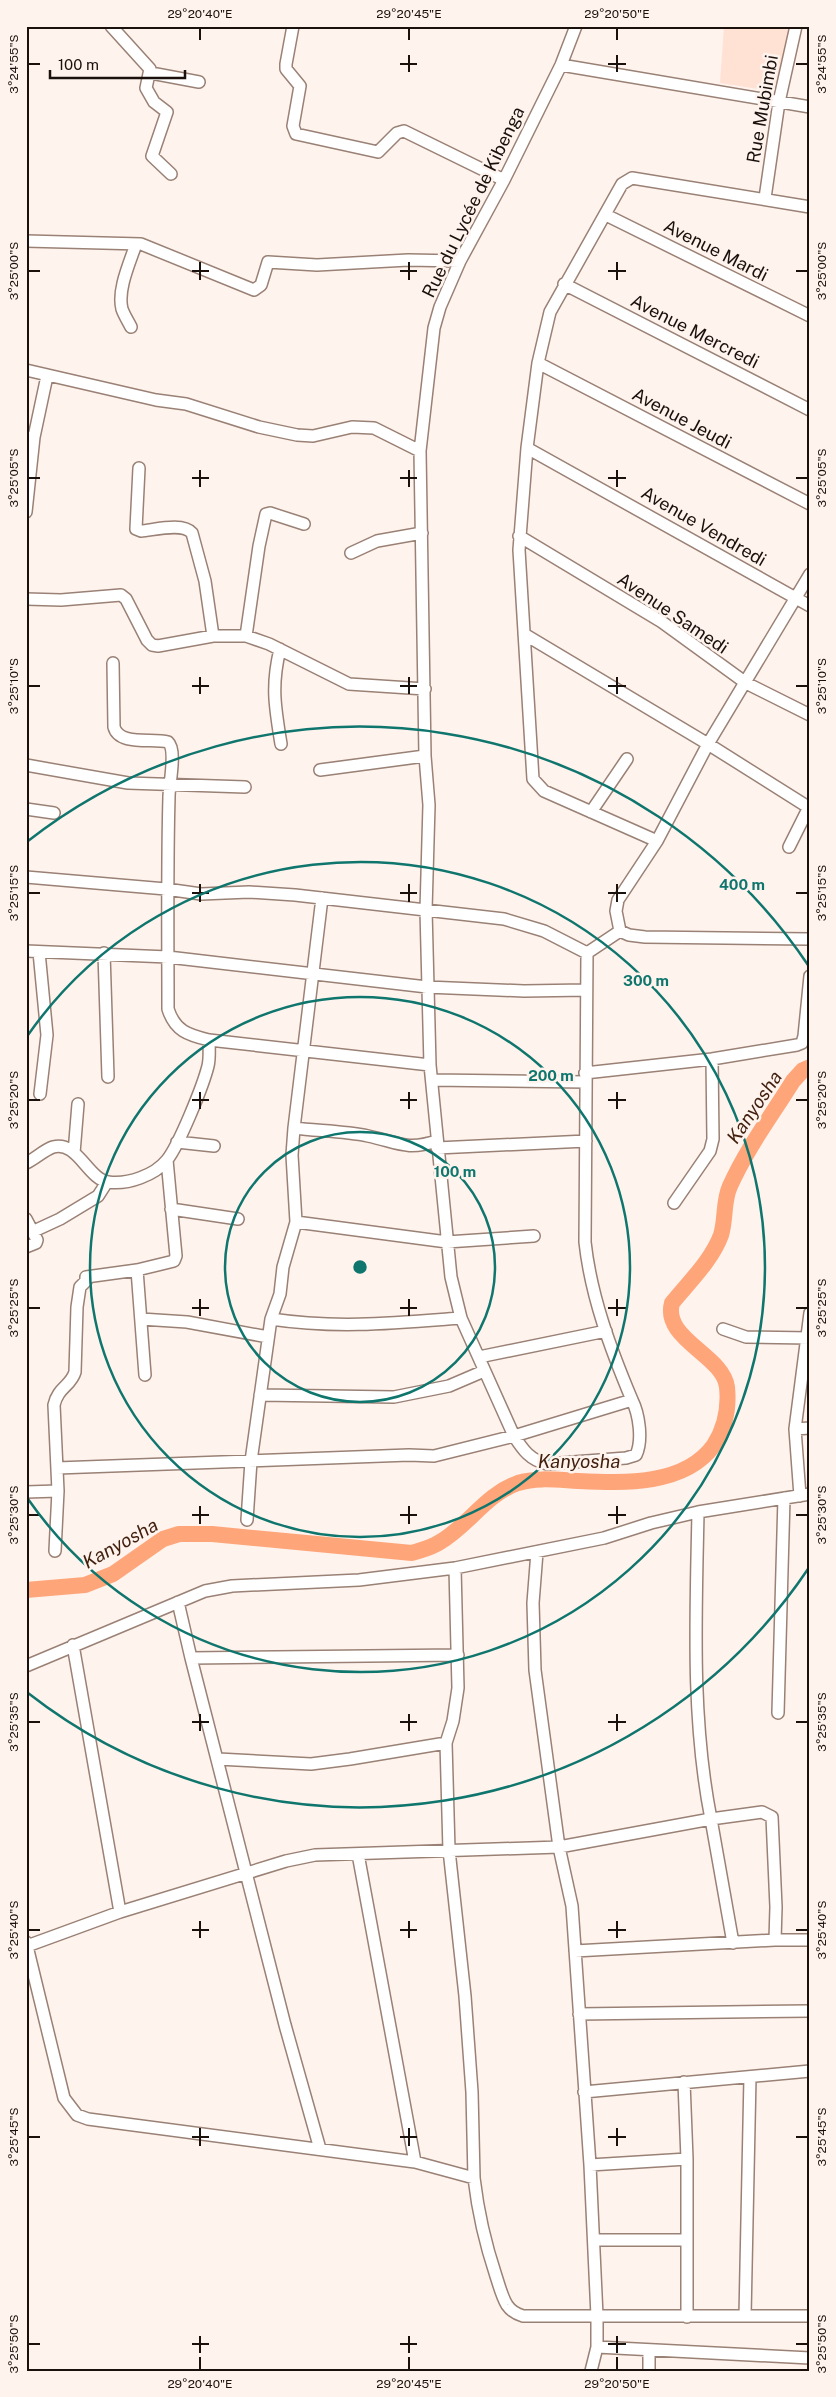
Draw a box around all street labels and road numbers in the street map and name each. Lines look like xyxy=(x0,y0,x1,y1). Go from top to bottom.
street label: Rue Mubimbi xyxy=(742,53,782,165)
street label: Rue du Lycée de Kibenga xyxy=(418,103,528,301)
street label: Avenue Mardi xyxy=(660,215,772,285)
street label: Avenue Mercredi xyxy=(627,290,763,372)
street label: Avenue Jeudi xyxy=(629,383,735,453)
street label: Avenue Vendredi xyxy=(638,482,770,570)
street label: Avenue Samedi xyxy=(614,568,732,658)

